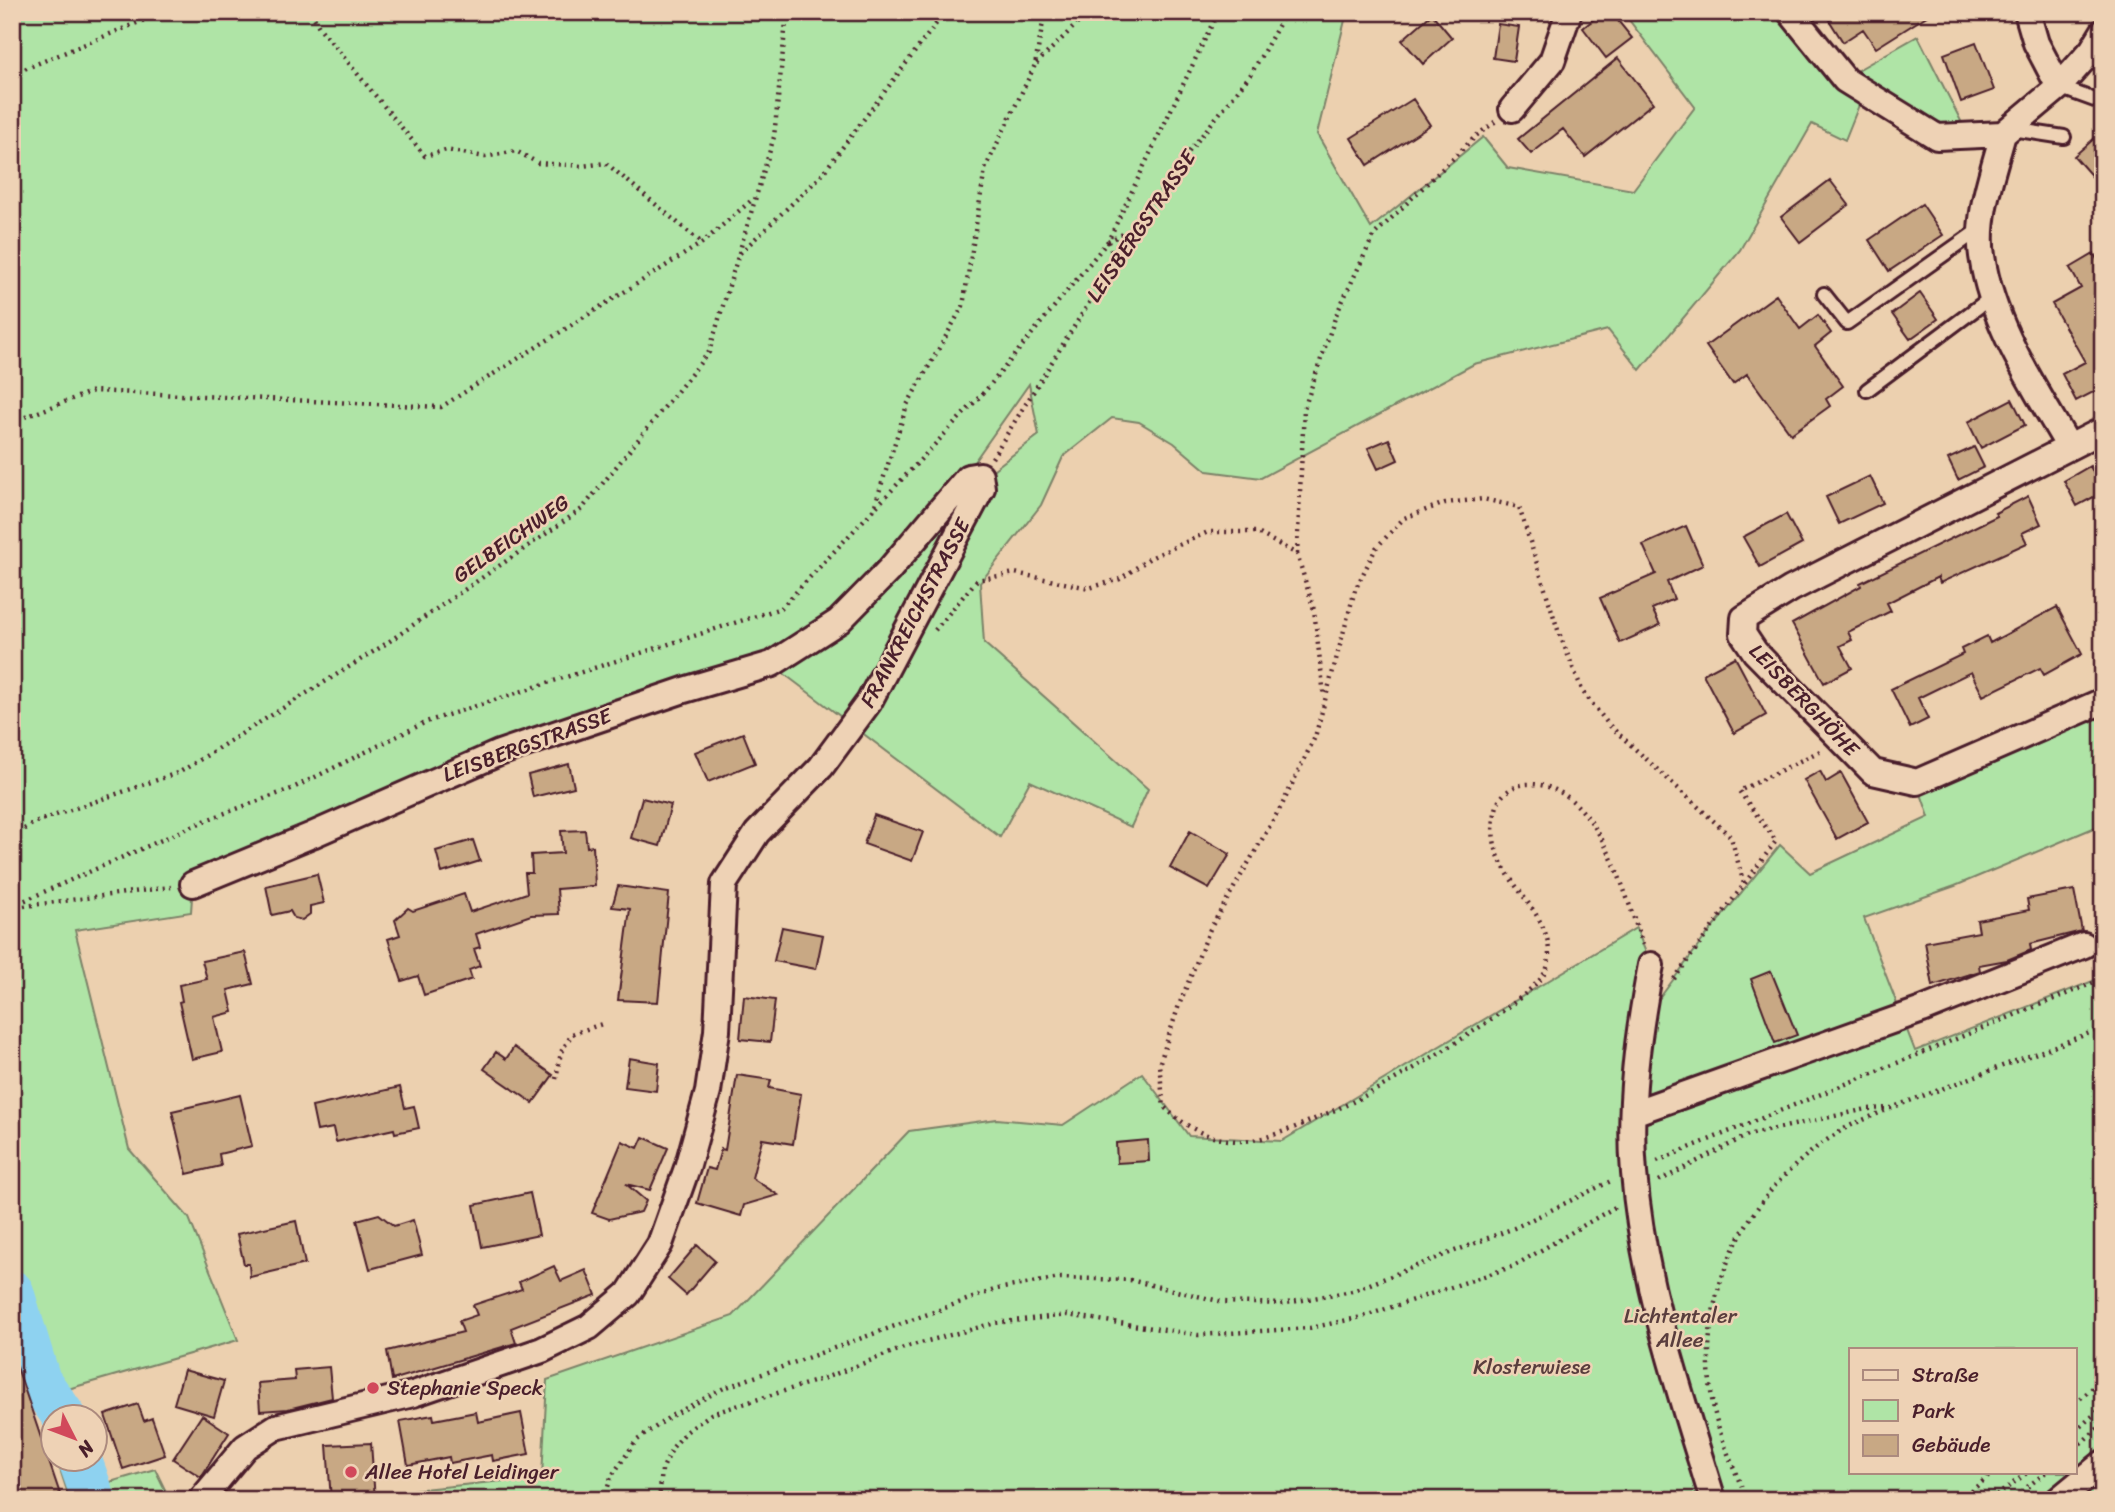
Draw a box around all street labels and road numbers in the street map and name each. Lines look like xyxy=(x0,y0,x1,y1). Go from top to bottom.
street label: LEISBERGSTRASSE xyxy=(1076,141,1207,310)
street label: GELBEICHWEG xyxy=(445,485,577,593)
street label: FRANKREICHSTRASSE xyxy=(849,510,982,715)
street label: LEISBERGHÖHE xyxy=(1739,634,1870,767)
street label: LEISBERGSTRASSE xyxy=(437,696,618,793)

